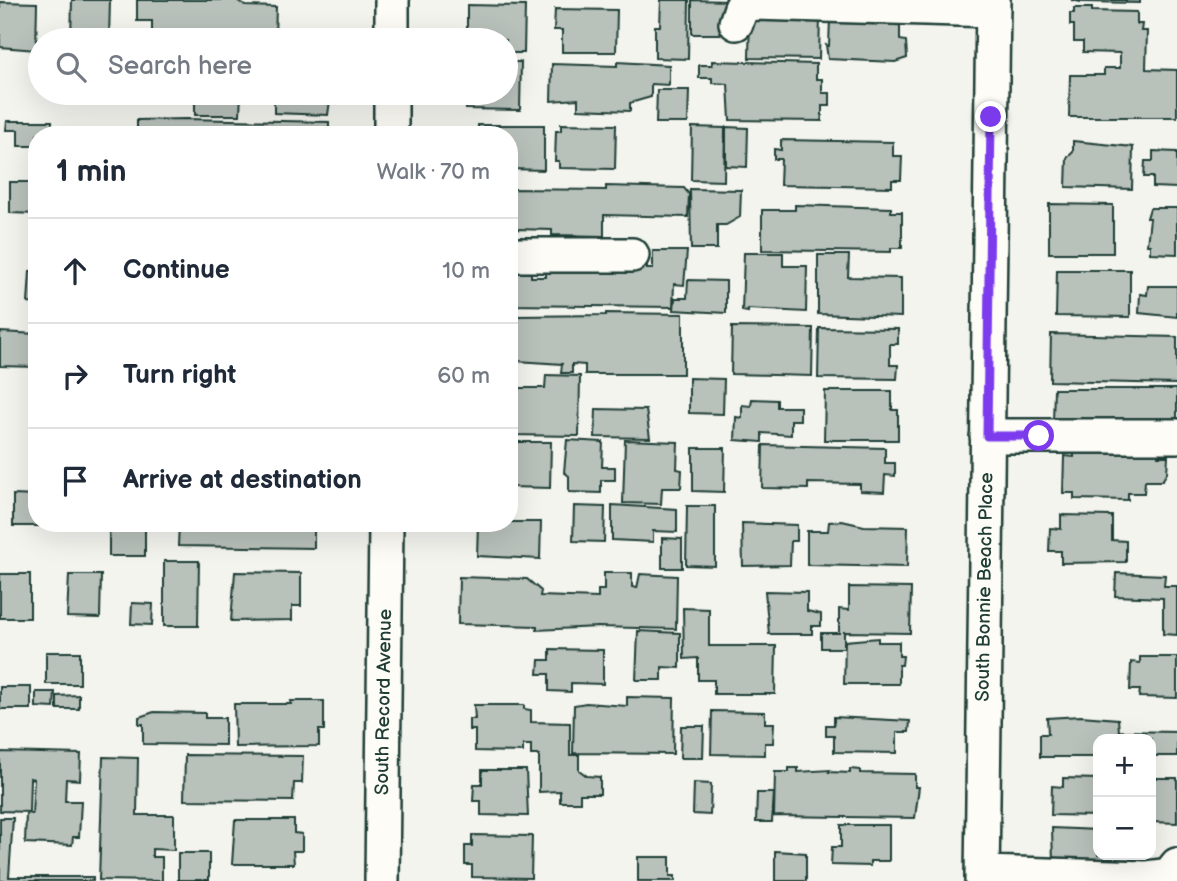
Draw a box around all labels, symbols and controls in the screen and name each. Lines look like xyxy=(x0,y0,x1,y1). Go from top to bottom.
search box xyxy=(28,28,518,105)
icon: search xyxy=(52,48,90,86)
text: Search here xyxy=(108,51,252,82)
route end xyxy=(975,101,1006,132)
text: 1 min xyxy=(56,154,126,190)
text: Walk · 70 m xyxy=(376,158,490,186)
icon: ahead xyxy=(56,252,94,290)
text: Continue xyxy=(123,255,230,286)
text: 10 m xyxy=(442,257,490,285)
icon: right xyxy=(56,357,94,395)
text: Turn right xyxy=(123,360,236,391)
text: 60 m xyxy=(437,362,490,390)
route start xyxy=(1023,420,1054,451)
icon: arrive xyxy=(56,462,94,500)
text: Arrive at destination xyxy=(123,465,362,496)
street label: South Bonnie Beach Place xyxy=(972,472,998,702)
street label: South Record Avenue xyxy=(371,609,397,795)
map controls xyxy=(1093,734,1156,860)
button: + xyxy=(1093,734,1156,797)
button: − xyxy=(1093,797,1156,860)

